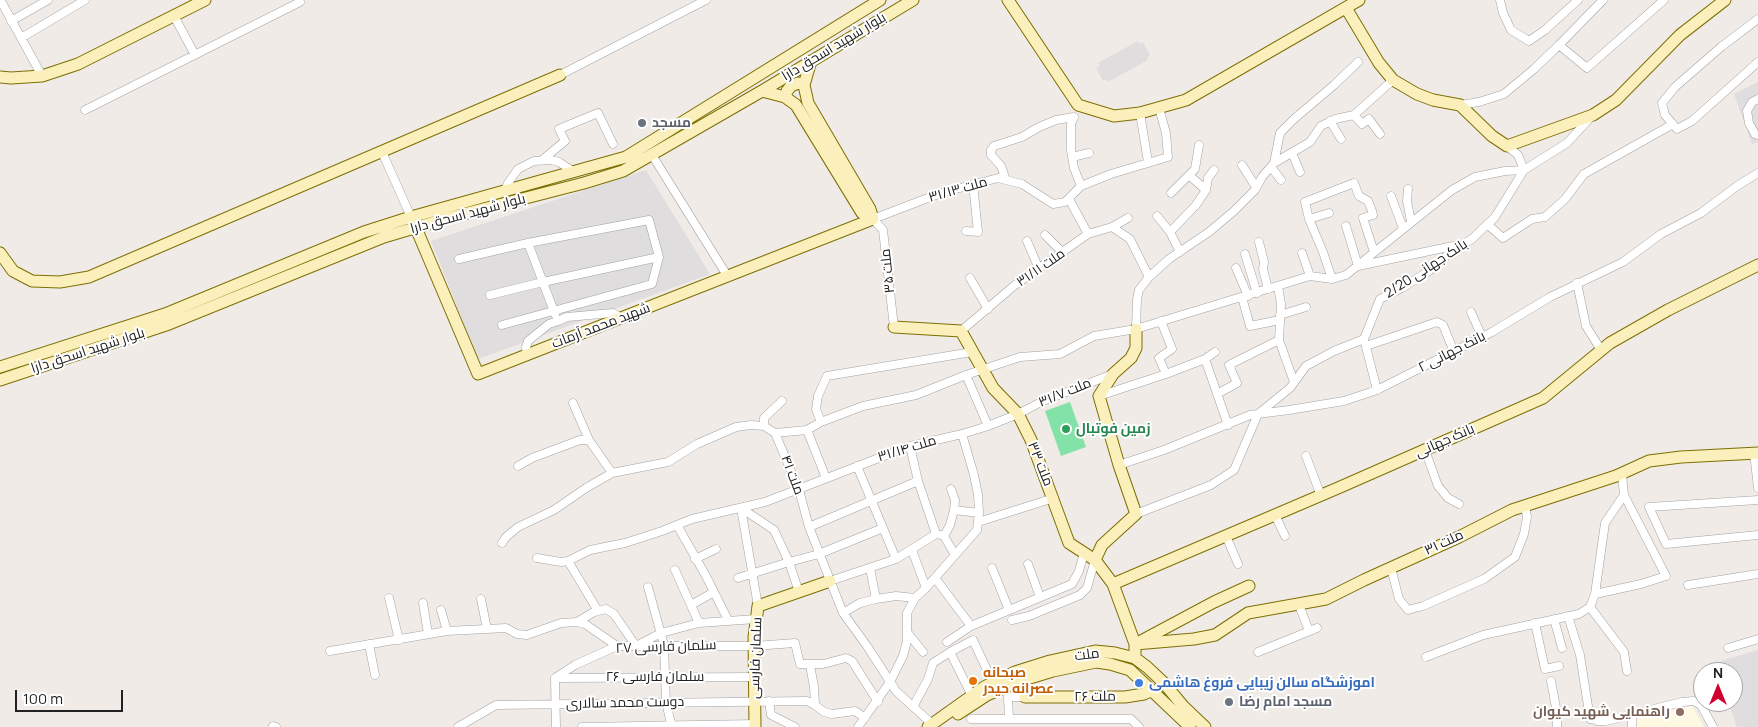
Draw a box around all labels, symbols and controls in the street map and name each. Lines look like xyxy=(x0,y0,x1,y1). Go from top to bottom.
street label: بلوار شهید اسحق دارا xyxy=(779,9,889,85)
place label: مسجد xyxy=(652,115,691,131)
marker: مسجد xyxy=(636,117,648,129)
street label: ملت ۳۱/۱۳ xyxy=(927,174,989,206)
street label: بلوار شهید اسحق دارا xyxy=(409,191,527,237)
street label: بانک جهانی 2/20 xyxy=(1381,236,1471,302)
street label: ملت ۳۱/۱۱ xyxy=(1013,245,1069,291)
street label: ملت ۳۵ xyxy=(877,248,899,294)
street label: شهید محمد آرمات xyxy=(549,300,653,352)
street label: بلوار شهید اسحق دارا xyxy=(29,325,147,377)
street label: بانک جهانی ۲ xyxy=(1416,328,1488,376)
street label: ملت ۳۱/۷ xyxy=(1036,375,1094,411)
street label: بانک جهانی xyxy=(1413,420,1477,462)
place label: زمین فوتبال xyxy=(1076,421,1151,437)
marker: زمین فوتبال xyxy=(1060,423,1072,435)
street label: ملت ۳۱/۱۴ xyxy=(876,432,938,466)
street label: ملت ۳۳ xyxy=(1024,439,1056,489)
street label: ملت ۴۱ xyxy=(777,453,807,497)
street label: ملت ۳۱ xyxy=(1422,527,1466,559)
street label: سلمان فارسی xyxy=(746,617,766,699)
street label: سلمان فارسی ۲۷ xyxy=(615,637,717,657)
street label: ملت xyxy=(1074,645,1100,665)
north arrow xyxy=(1693,662,1743,712)
text: N xyxy=(1713,663,1723,682)
place label: صبحانه عصرانه حیدر xyxy=(983,665,1054,698)
street label: سلمان فارسی ۲۶ xyxy=(606,669,704,685)
marker: صبحانه عصرانه حیدر xyxy=(967,675,979,687)
place label: اموزشگاه سالن زیبایی فروغ هاشمی xyxy=(1149,675,1375,691)
marker: اموزشگاه سالن زیبایی فروغ هاشمی xyxy=(1133,677,1145,689)
scale bar xyxy=(18,680,125,712)
text: 100 m xyxy=(23,688,63,709)
street label: ملت ۲۶ xyxy=(1074,688,1116,706)
street label: دوست محمد سالاری xyxy=(566,694,684,712)
place label: مسجد امام رضا xyxy=(1239,694,1332,710)
marker: مسجد امام رضا xyxy=(1223,696,1235,708)
place label: راهنمایی شهید کیوان xyxy=(1533,704,1670,720)
marker: راهنمایی شهید کیوان xyxy=(1674,706,1686,718)

